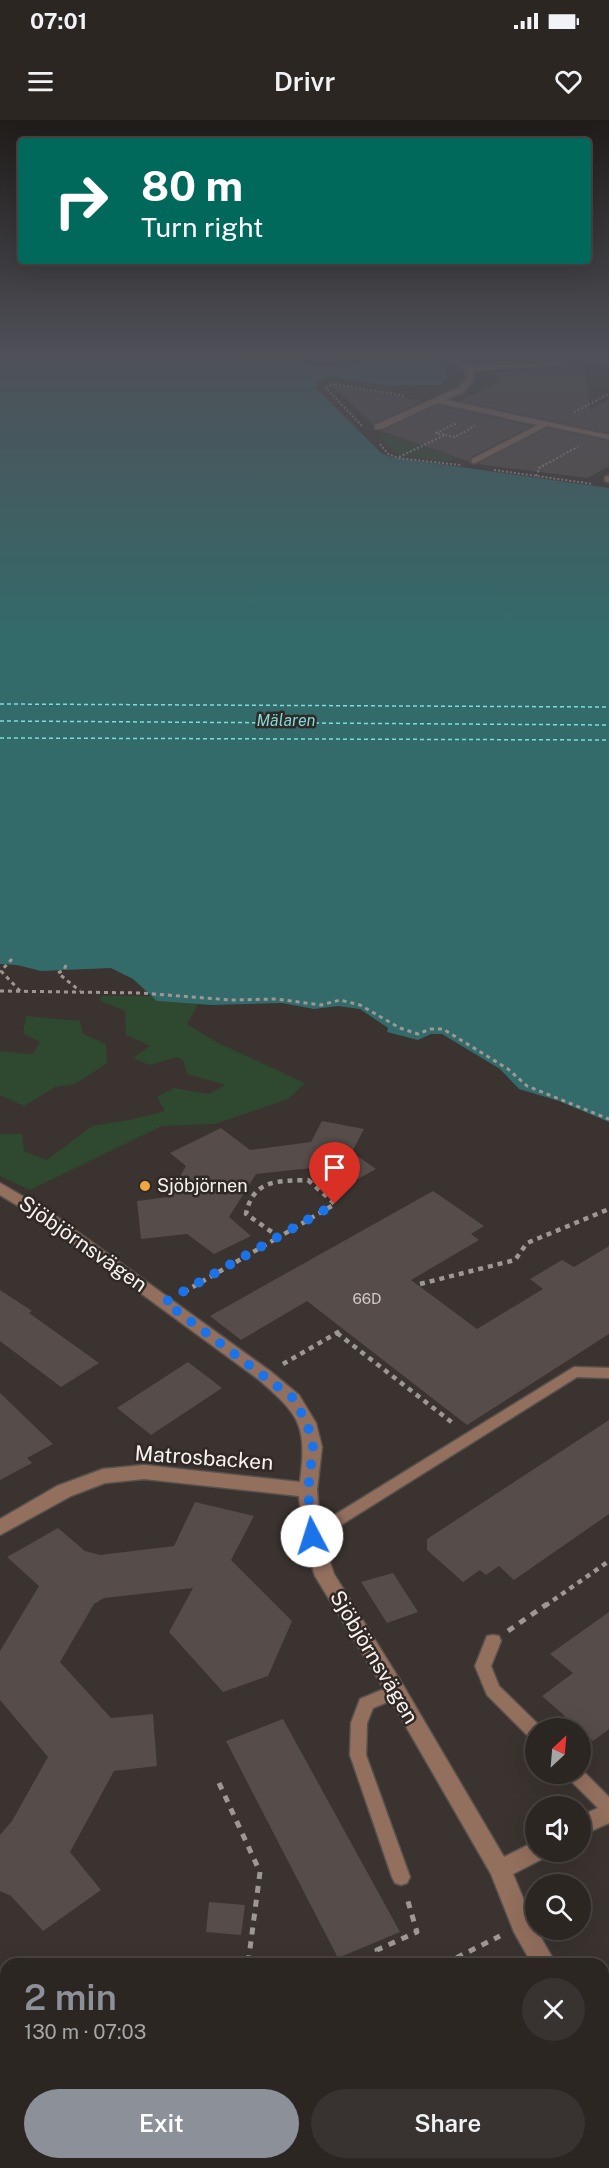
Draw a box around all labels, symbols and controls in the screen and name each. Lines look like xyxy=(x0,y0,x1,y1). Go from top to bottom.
text: 07:01 xyxy=(30,8,87,34)
icon: menu xyxy=(24,65,57,98)
text: Drivr xyxy=(274,65,335,97)
icon: heart xyxy=(552,65,585,98)
text: 80 m xyxy=(141,161,243,210)
icon: right xyxy=(42,162,120,240)
text: Turn right xyxy=(141,211,264,243)
water label: Mälaren xyxy=(256,711,316,730)
pin xyxy=(309,1142,360,1204)
icon: arrive xyxy=(318,1151,351,1184)
place label: Sjöbjörnen xyxy=(157,1175,248,1196)
marker: Sjöbjörnen xyxy=(138,1179,152,1193)
street label: Sjöbjörnsvägen xyxy=(14,1190,152,1297)
house number: 66D xyxy=(353,1290,381,1307)
street label: Matrosbacken xyxy=(134,1440,274,1475)
position arrow xyxy=(280,1504,344,1568)
street label: Sjöbjörnsvägen xyxy=(325,1586,424,1728)
north arrow xyxy=(525,1718,591,1784)
map controls xyxy=(525,1718,591,1940)
button: sound xyxy=(525,1796,591,1862)
button: search xyxy=(525,1874,591,1940)
text: 2 min xyxy=(24,1976,117,2018)
button: close xyxy=(522,1978,585,2041)
text: 130 m · 07:03 xyxy=(24,2020,146,2044)
button: Exit xyxy=(24,2089,299,2158)
button: Share xyxy=(311,2089,585,2158)

